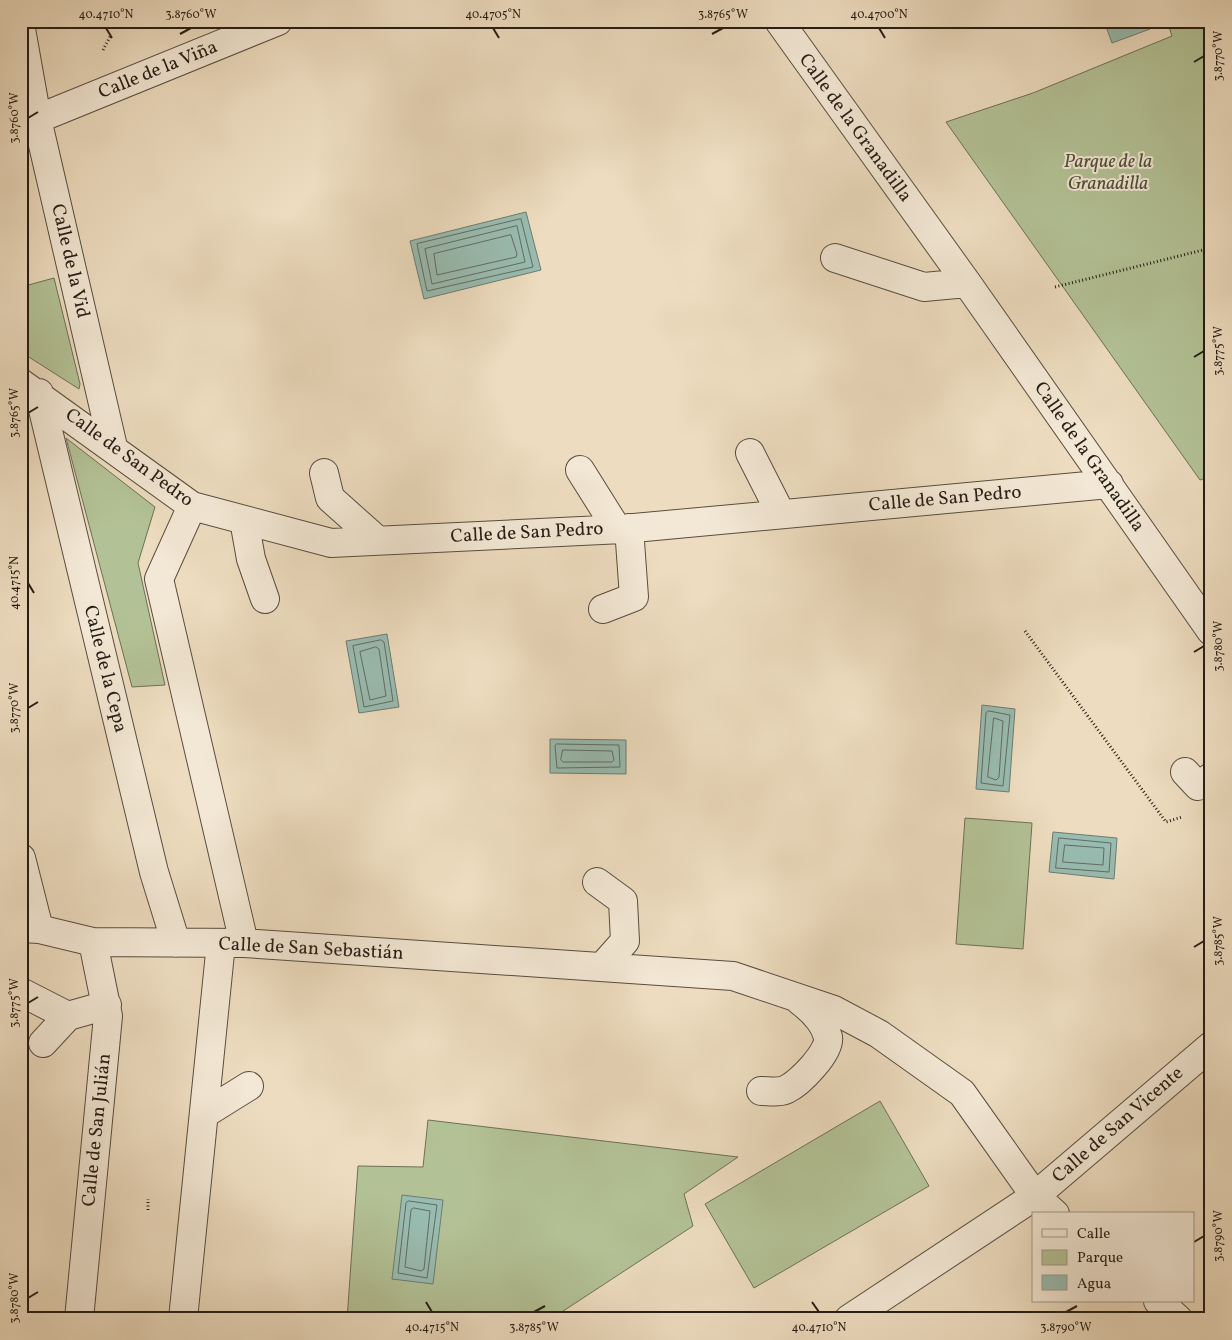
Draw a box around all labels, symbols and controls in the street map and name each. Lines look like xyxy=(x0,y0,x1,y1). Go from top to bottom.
text: 40.4710°N xyxy=(79,7,134,23)
text: 3.8760°W xyxy=(165,7,217,23)
text: 40.4705°N xyxy=(465,7,521,23)
text: 3.8765°W xyxy=(698,7,748,23)
text: 40.4700°N xyxy=(850,7,908,23)
text: 3.8770°W xyxy=(1211,31,1227,81)
street label: Calle de la Viña xyxy=(94,34,222,106)
street label: Calle de la Granadilla xyxy=(792,48,918,208)
text: 3.8760°W xyxy=(7,92,23,144)
park label: Parque de la Granadilla xyxy=(1064,149,1152,197)
street label: Calle de la Vid xyxy=(44,201,96,321)
text: 3.8775°W xyxy=(1211,326,1227,376)
street label: Calle de la Granadilla xyxy=(1027,377,1151,537)
text: 3.8765°W xyxy=(7,388,23,438)
street label: Calle de San Pedro xyxy=(59,402,199,514)
street label: Calle de San Pedro xyxy=(868,479,1022,519)
street label: Calle de San Pedro xyxy=(450,516,604,550)
text: 40.4715°N xyxy=(7,556,23,610)
street label: Calle de la Cepa xyxy=(77,603,133,735)
text: 3.8780°W xyxy=(1211,621,1227,671)
text: 3.8770°W xyxy=(7,683,23,733)
text: 3.8785°W xyxy=(1211,916,1227,966)
street label: Calle de San Sebastián xyxy=(218,931,404,967)
text: 3.8775°W xyxy=(7,978,23,1028)
street label: Calle de San Julián xyxy=(76,1052,118,1208)
street label: Calle de San Vicente xyxy=(1047,1061,1189,1189)
text: 3.8790°W xyxy=(1211,1210,1227,1262)
legend xyxy=(1032,1212,1194,1302)
text: Calle xyxy=(1077,1224,1110,1245)
text: Parque xyxy=(1077,1248,1123,1269)
text: 3.8780°W xyxy=(7,1273,23,1323)
text: Agua xyxy=(1077,1274,1111,1295)
text: 40.4715°N xyxy=(405,1320,459,1336)
text: 3.8785°W xyxy=(509,1320,559,1336)
text: 40.4710°N xyxy=(792,1320,847,1336)
text: 3.8790°W xyxy=(1040,1320,1092,1336)

